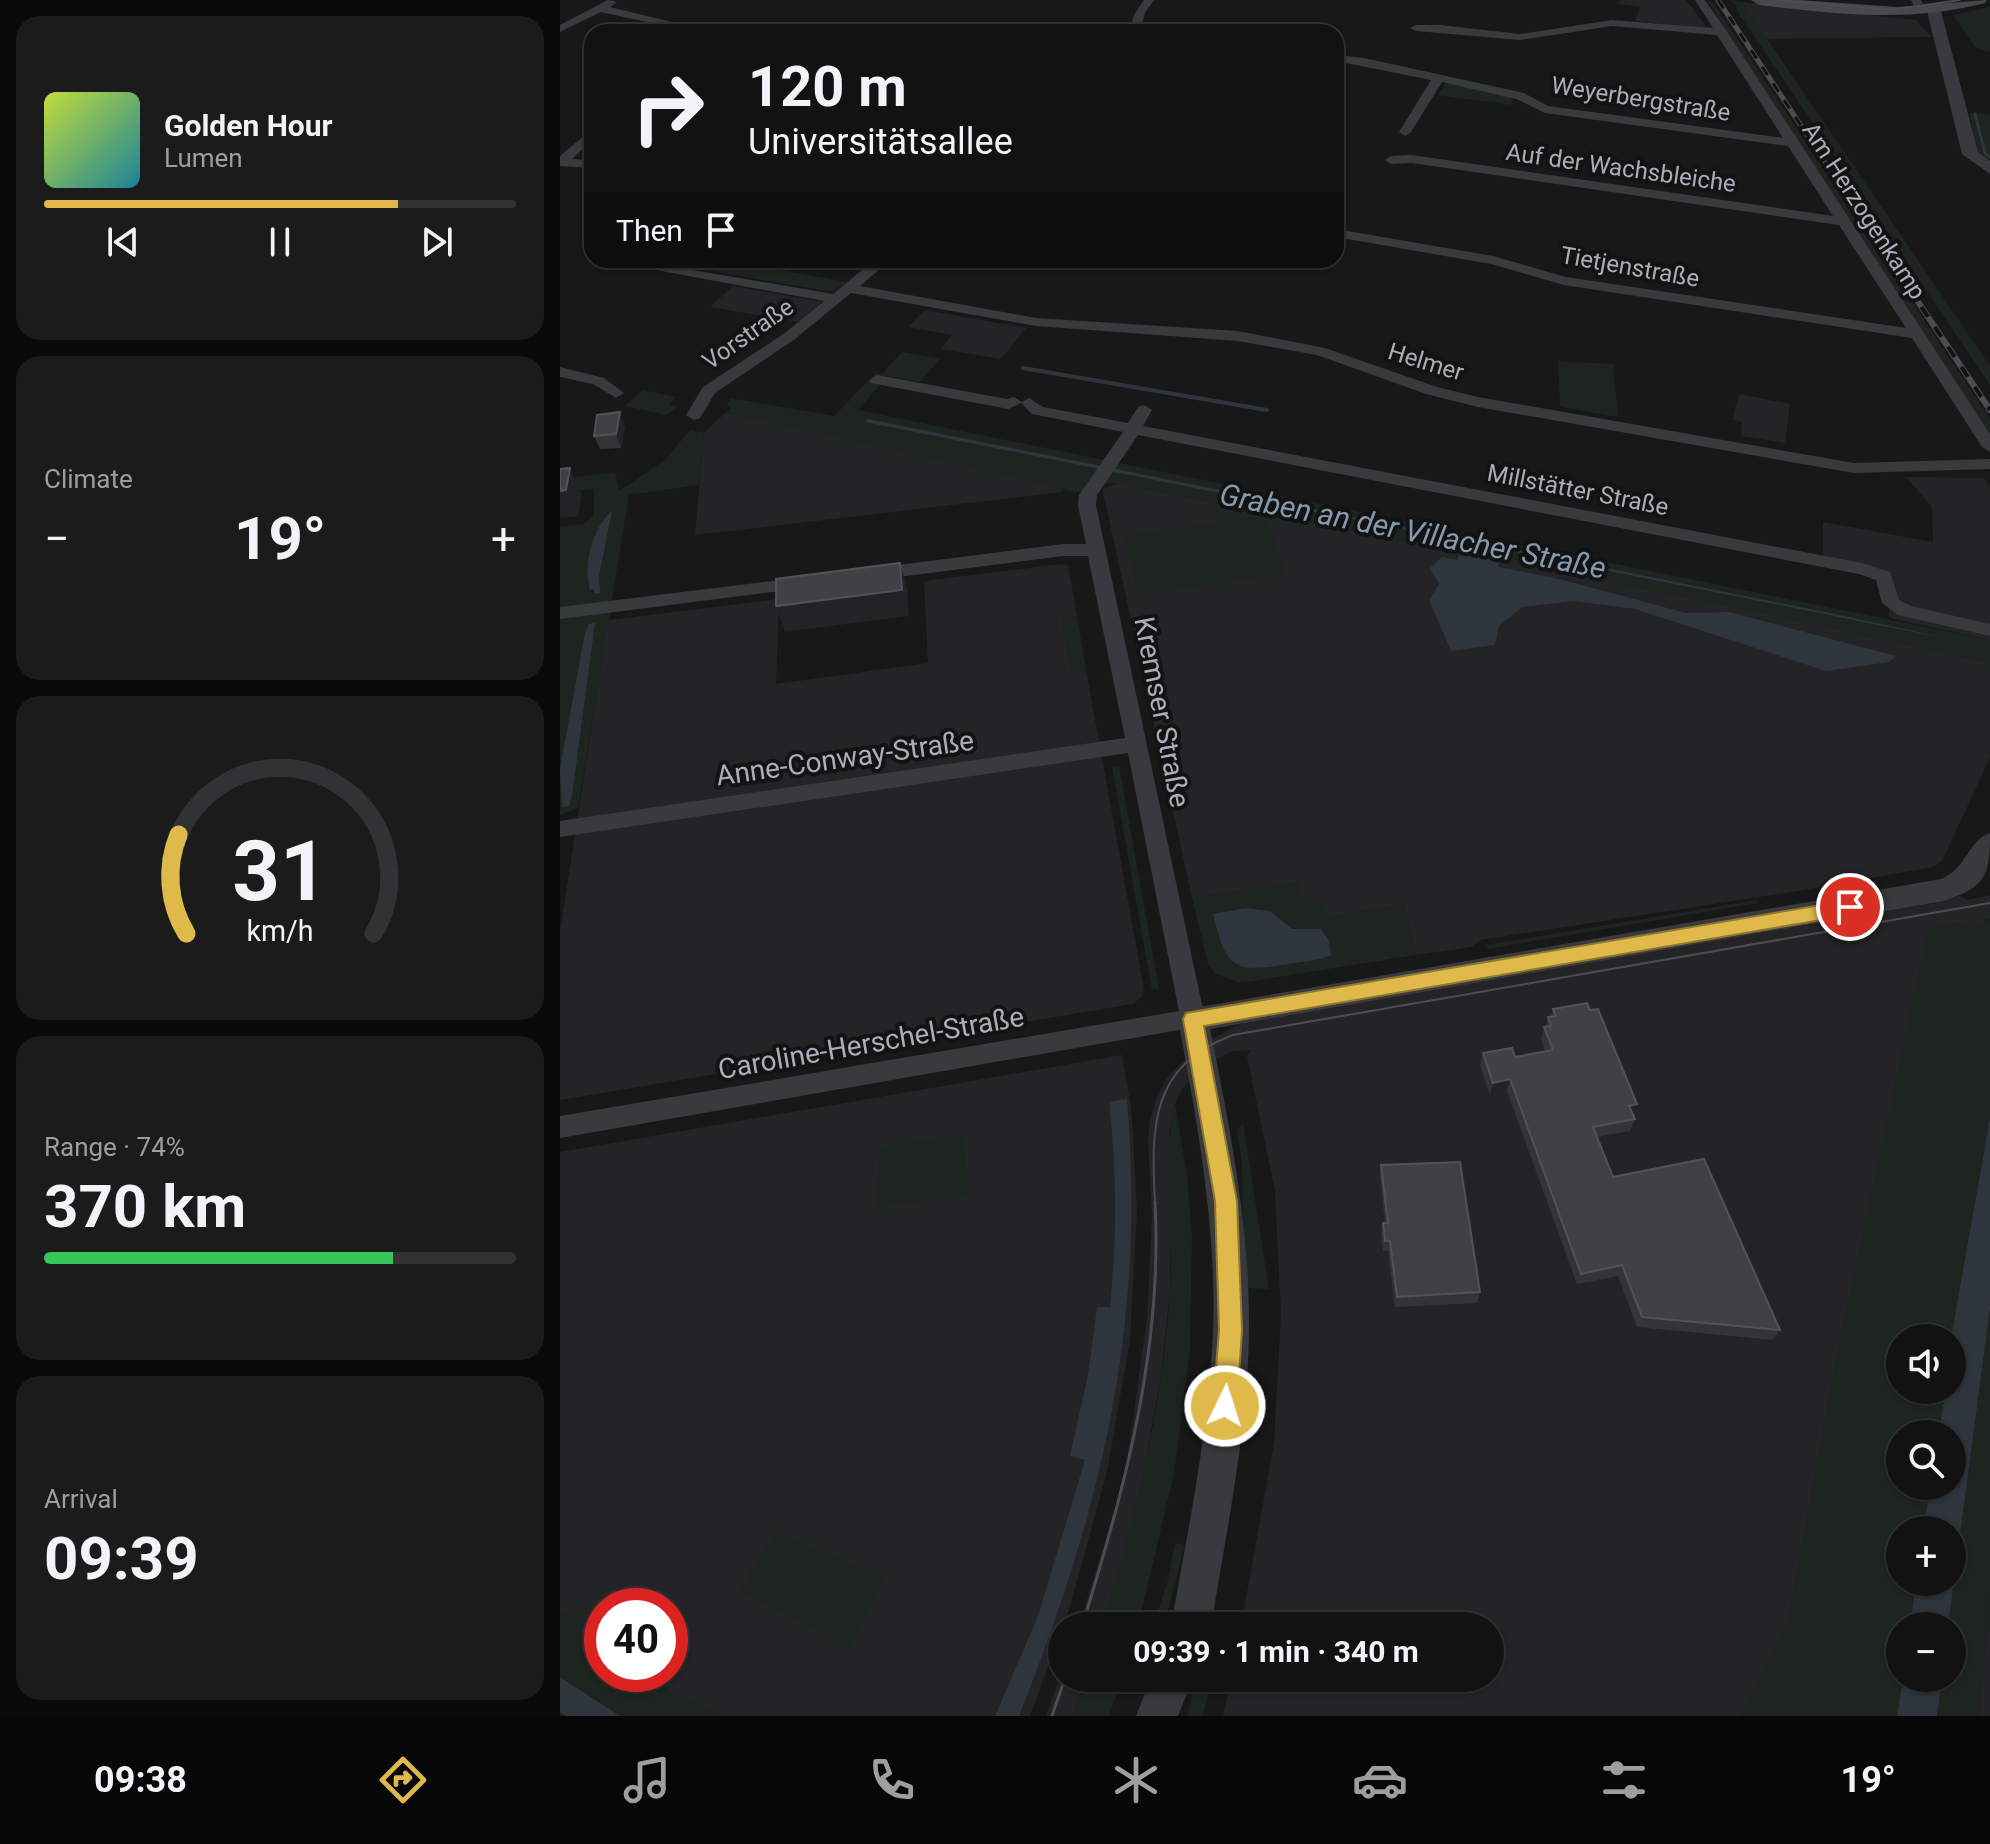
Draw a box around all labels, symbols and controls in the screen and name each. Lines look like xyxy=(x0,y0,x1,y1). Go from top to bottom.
text: 120 m xyxy=(748,54,907,120)
icon: right xyxy=(616,56,720,160)
street label: Weyerbergstraße xyxy=(1549,71,1733,127)
text: Golden Hour xyxy=(164,108,333,143)
street label: Am Herzogenkamp xyxy=(1796,117,1932,305)
text: Universitätsallee xyxy=(748,121,1013,163)
street label: Auf der Wachsbleiche xyxy=(1504,138,1738,198)
text: Lumen xyxy=(164,143,243,173)
icon: arrive xyxy=(699,208,743,252)
text: Then xyxy=(616,213,683,248)
icon: previous xyxy=(101,220,145,264)
icon: pause xyxy=(258,220,302,264)
icon: next xyxy=(415,220,459,264)
street label: Tietjenstraße xyxy=(1558,241,1702,293)
street label: Vorstraße xyxy=(697,293,799,375)
street label: Helmer xyxy=(1385,337,1467,387)
street label: Millstätter Straße xyxy=(1485,459,1671,521)
text: Climate xyxy=(44,464,133,494)
water label: Graben an der Villacher Straße xyxy=(1217,476,1609,586)
text: 19° xyxy=(234,503,326,574)
text: − xyxy=(44,513,69,565)
text: + xyxy=(491,513,516,565)
street label: Kremser Straße xyxy=(1127,614,1197,810)
street label: Anne-Conway-Straße xyxy=(714,724,976,792)
text: 31 xyxy=(232,823,328,920)
pin xyxy=(1816,873,1884,941)
icon: arrive xyxy=(1828,885,1872,929)
text: km/h xyxy=(246,914,314,948)
street label: Caroline-Herschel-Straße xyxy=(715,1000,1027,1086)
text: Range · 74% xyxy=(44,1132,185,1162)
text: 370 km xyxy=(44,1171,246,1242)
map controls xyxy=(1886,1324,1966,1692)
button: sound xyxy=(1886,1324,1966,1404)
position arrow xyxy=(1183,1364,1267,1448)
button: search xyxy=(1886,1420,1966,1500)
text: Arrival xyxy=(44,1484,118,1514)
button: + xyxy=(1886,1516,1966,1596)
text: 09:39 xyxy=(44,1523,199,1594)
speed limit sign: 40 xyxy=(584,1588,688,1692)
button: − xyxy=(1886,1612,1966,1692)
text: 09:39 · 1 min · 340 m xyxy=(1133,1634,1419,1669)
icon: directions xyxy=(375,1752,431,1808)
icon: music xyxy=(619,1752,675,1808)
icon: phone xyxy=(864,1752,920,1808)
icon: climate xyxy=(1108,1752,1164,1808)
icon: car xyxy=(1352,1752,1408,1808)
icon: filters xyxy=(1596,1752,1652,1808)
text: 09:38 xyxy=(94,1759,187,1801)
text: 19° xyxy=(1841,1759,1896,1801)

